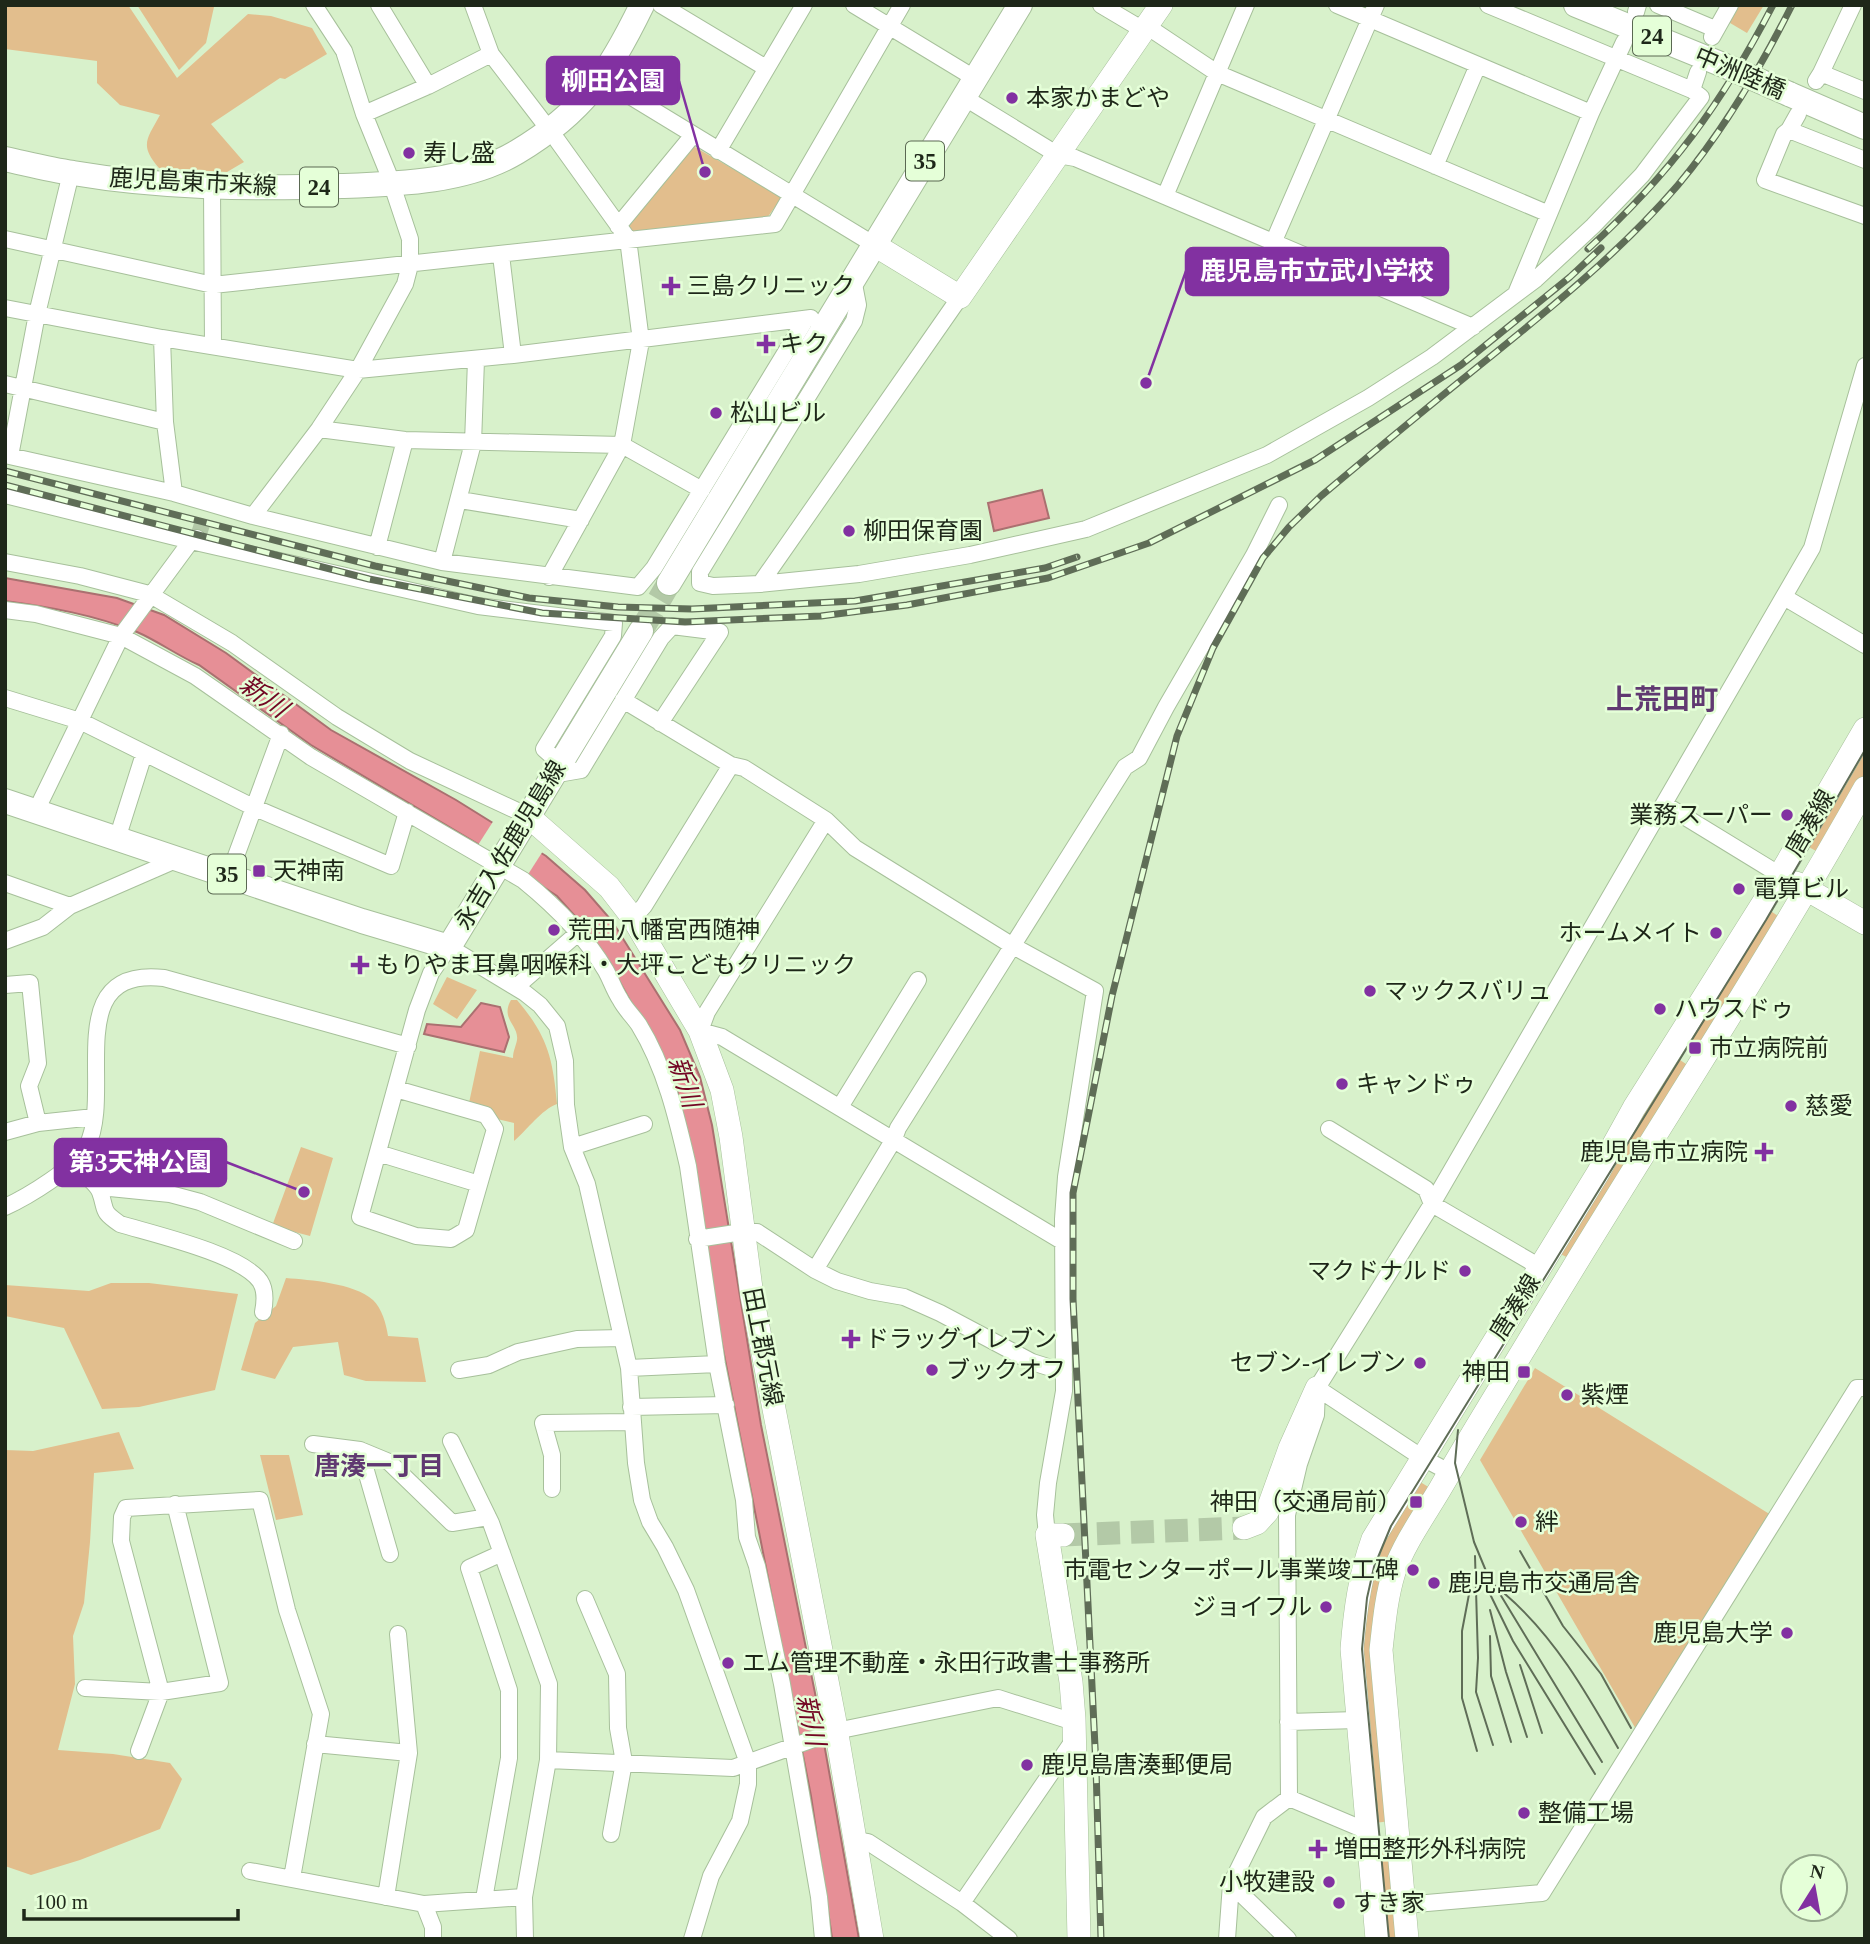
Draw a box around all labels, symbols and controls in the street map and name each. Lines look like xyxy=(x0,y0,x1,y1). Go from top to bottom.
road number: 24 xyxy=(1633,17,1671,56)
street label: 中洲陸橋 xyxy=(1691,42,1789,104)
callout: 柳田公園 xyxy=(547,57,679,104)
text: 柳田公園 xyxy=(561,67,665,96)
place label: 本家かまどや xyxy=(1026,85,1170,111)
marker: 本家かまどや xyxy=(1004,90,1020,106)
place label: 寿し盛 xyxy=(423,140,495,166)
road number: 35 xyxy=(906,142,944,180)
marker: 寿し盛 xyxy=(401,145,417,161)
street label: 鹿児島東市来線 xyxy=(108,165,278,199)
road number: 24 xyxy=(300,168,338,206)
callout: 鹿児島市立武小学校 xyxy=(1186,248,1448,295)
text: 鹿児島市立武小学校 xyxy=(1200,257,1434,286)
place label: 三島クリニック xyxy=(687,273,855,299)
marker: 三島クリニック xyxy=(661,276,681,296)
place label: キク xyxy=(780,331,828,357)
marker: キク xyxy=(758,336,774,352)
place label: 松山ビル xyxy=(730,400,826,426)
marker: 松山ビル xyxy=(708,405,724,421)
place label: 柳田保育園 xyxy=(863,518,983,544)
marker: 柳田保育園 xyxy=(841,523,857,539)
water label: 新川 xyxy=(234,669,296,725)
district label: 上荒田町 xyxy=(1606,684,1718,715)
street label: 永吉入佐鹿児島線 xyxy=(449,756,571,934)
street label: 唐湊線 xyxy=(1781,785,1839,861)
place label: 業務スーパー xyxy=(1629,802,1773,828)
marker: 業務スーパー xyxy=(1779,807,1795,823)
road number: 35 xyxy=(208,854,246,894)
place label: 天神南 xyxy=(273,858,345,884)
marker: 天神南 xyxy=(251,863,267,879)
place label: 電算ビル xyxy=(1753,876,1849,902)
marker: 電算ビル xyxy=(1731,881,1747,897)
place label: 荒田八幡宮西随神 xyxy=(568,917,760,943)
place label: ホームメイト xyxy=(1559,920,1702,946)
marker: 荒田八幡宮西随神 xyxy=(546,922,562,938)
marker: ホームメイト xyxy=(1708,925,1724,941)
place label: もりやま耳鼻咽喉科・大坪こどもクリニック xyxy=(376,952,856,978)
marker: もりやま耳鼻咽喉科・大坪こどもクリニック xyxy=(350,955,370,975)
place label: マックスバリュ xyxy=(1384,978,1551,1004)
marker: マックスバリュ xyxy=(1362,983,1378,999)
place label: ハウスドゥ xyxy=(1674,996,1794,1022)
marker: ハウスドゥ xyxy=(1652,1001,1668,1017)
place label: 市立病院前 xyxy=(1709,1035,1829,1061)
marker: 市立病院前 xyxy=(1687,1040,1703,1056)
water label: 新川 xyxy=(662,1053,708,1114)
place label: キャンドゥ xyxy=(1356,1071,1476,1097)
marker: キャンドゥ xyxy=(1334,1076,1350,1092)
place label: 慈愛 xyxy=(1805,1093,1853,1119)
marker: 慈愛 xyxy=(1783,1098,1799,1114)
callout: 第3天神公園 xyxy=(55,1139,226,1186)
place label: 鹿児島市立病院 xyxy=(1580,1139,1748,1165)
marker: 鹿児島市立病院 xyxy=(1754,1142,1774,1162)
text: 第3天神公園 xyxy=(68,1148,212,1177)
place label: マクドナルド xyxy=(1307,1258,1451,1284)
marker: マクドナルド xyxy=(1457,1263,1473,1279)
street label: 唐湊線 xyxy=(1485,1270,1545,1344)
street label: 田上郡元線 xyxy=(739,1286,787,1408)
place label: ドラッグイレブン xyxy=(865,1326,1057,1352)
marker: ドラッグイレブン xyxy=(843,1331,859,1347)
place label: セブン-イレブン xyxy=(1230,1350,1406,1376)
marker: セブン-イレブン xyxy=(1412,1355,1428,1371)
place label: ブックオフ xyxy=(946,1357,1066,1383)
place label: 神田 xyxy=(1462,1359,1510,1385)
marker: ブックオフ xyxy=(924,1362,940,1378)
marker: 神田 xyxy=(1516,1364,1532,1380)
place label: 紫煙 xyxy=(1581,1382,1629,1408)
marker: 紫煙 xyxy=(1559,1387,1575,1403)
district label: 唐湊一丁目 xyxy=(314,1452,444,1481)
place label: 神田（交通局前） xyxy=(1210,1489,1402,1515)
marker: 神田（交通局前） xyxy=(1408,1494,1424,1510)
place label: 絆 xyxy=(1535,1509,1559,1535)
marker: 絆 xyxy=(1513,1514,1529,1530)
place label: 市電センターポール事業竣工碑 xyxy=(1063,1557,1399,1583)
marker: 市電センターポール事業竣工碑 xyxy=(1405,1562,1421,1578)
place label: 鹿児島市交通局舎 xyxy=(1448,1570,1640,1596)
marker: 鹿児島市交通局舎 xyxy=(1426,1575,1442,1591)
place label: ジョイフル xyxy=(1192,1594,1312,1620)
marker: ジョイフル xyxy=(1318,1599,1334,1615)
place label: 鹿児島大学 xyxy=(1653,1620,1773,1646)
marker: 鹿児島大学 xyxy=(1779,1625,1795,1641)
place label: エム管理不動産・永田行政書士事務所 xyxy=(742,1650,1150,1676)
marker: エム管理不動産・永田行政書士事務所 xyxy=(720,1655,736,1671)
water label: 新川 xyxy=(791,1692,831,1751)
place label: 鹿児島唐湊郵便局 xyxy=(1041,1752,1233,1778)
marker: 鹿児島唐湊郵便局 xyxy=(1019,1757,1035,1773)
place label: 整備工場 xyxy=(1538,1800,1634,1826)
marker: 整備工場 xyxy=(1516,1805,1532,1821)
place label: 増田整形外科病院 xyxy=(1334,1836,1526,1862)
marker: 増田整形外科病院 xyxy=(1308,1839,1328,1859)
north arrow xyxy=(1779,1853,1849,1923)
text: N xyxy=(1808,1860,1826,1883)
place label: 小牧建設 xyxy=(1219,1869,1315,1895)
marker: 小牧建設 xyxy=(1321,1874,1337,1890)
scale bar xyxy=(24,1878,238,1922)
text: 100 m xyxy=(35,1890,88,1914)
place label: すき家 xyxy=(1353,1890,1425,1916)
marker: すき家 xyxy=(1331,1895,1347,1911)

